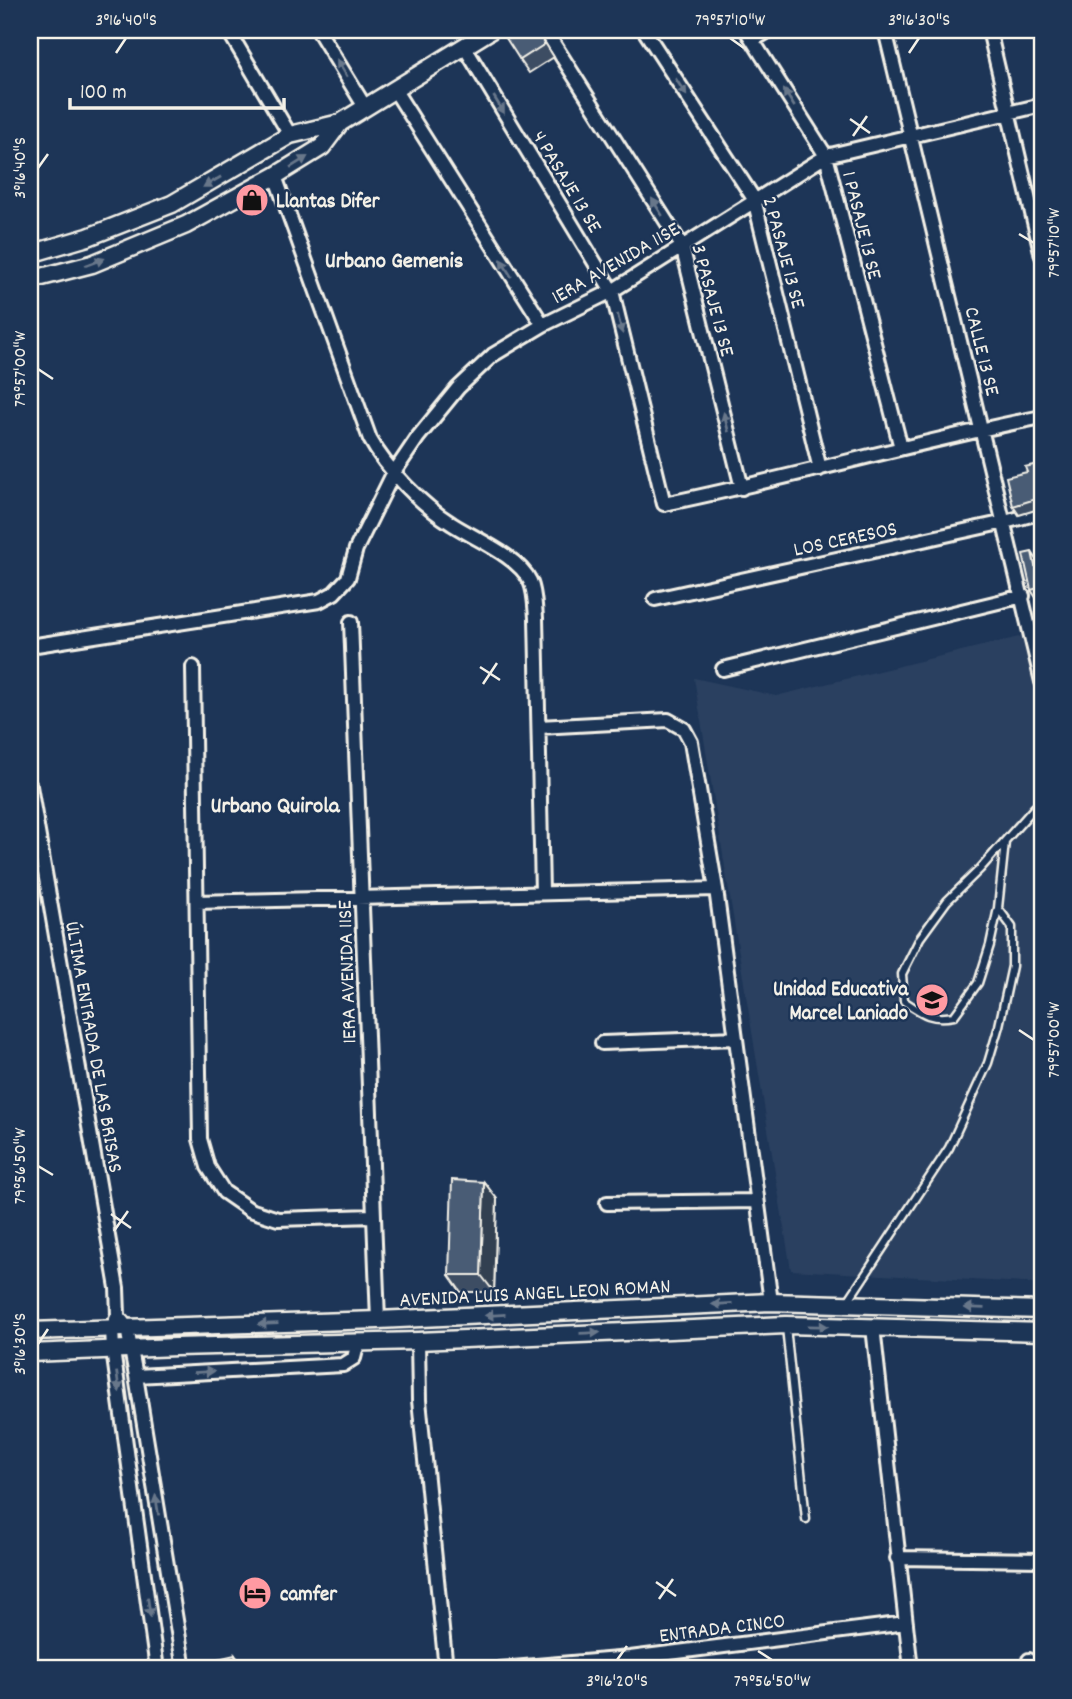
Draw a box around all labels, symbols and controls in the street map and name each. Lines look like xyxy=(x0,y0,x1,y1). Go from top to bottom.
text: 3°16'40"S xyxy=(95,9,157,34)
text: 79°57'10"W xyxy=(695,9,766,34)
text: 3°16'30"S xyxy=(888,9,950,34)
one-way arrow xyxy=(335,59,348,78)
scale bar xyxy=(70,66,284,110)
one-way arrow xyxy=(675,77,688,97)
text: 100 m xyxy=(80,79,127,109)
one-way arrow xyxy=(783,88,796,108)
one-way arrow xyxy=(493,95,506,114)
street label: 4 PASAJE 13 SE xyxy=(523,126,608,240)
text: 3°16'40"S xyxy=(9,137,34,199)
one-way arrow xyxy=(289,155,309,168)
street label: 1 PASAJE 13 SE xyxy=(832,168,888,283)
one-way arrow xyxy=(203,176,222,188)
shop icon: Llantas Difer xyxy=(233,181,271,219)
place label: Llantas Difer xyxy=(276,188,381,218)
street label: 2 PASAJE 13 SE xyxy=(753,193,812,313)
one-way arrow xyxy=(651,197,664,216)
text: 79°57'10"W xyxy=(1043,207,1068,278)
street label: 1ERA AVENIDA 11SE xyxy=(547,215,687,314)
street label: 3 PASAJE 13 SE xyxy=(682,241,741,361)
district label: Urbano Gemenis xyxy=(325,246,464,279)
one-way arrow xyxy=(85,256,106,267)
one-way arrow xyxy=(500,258,513,277)
street label: CALLE 13 SE xyxy=(955,304,1006,400)
one-way arrow xyxy=(615,314,626,336)
text: 79°57'00"W xyxy=(9,330,34,407)
one-way arrow xyxy=(720,411,731,433)
street label: LOS CERESOS xyxy=(791,515,900,567)
district label: Urbano Quirola xyxy=(210,791,341,824)
street label: 1ERA AVENIDA 11SE xyxy=(331,899,366,1044)
street label: ÚLTIMA ENTRADA DE LAS BRISAS xyxy=(55,920,129,1176)
place label: Unidad Educativa Marcel Laniado xyxy=(773,976,909,1030)
school or university icon: Unidad Educativa Marcel Laniado xyxy=(913,981,951,1019)
text: 79°57'00"W xyxy=(1043,1001,1068,1078)
text: 79°56'50"W xyxy=(9,1127,34,1204)
street label: AVENIDA LUIS ANGEL LEON ROMAN xyxy=(399,1273,672,1317)
one-way arrow xyxy=(711,1299,733,1310)
one-way arrow xyxy=(963,1302,985,1313)
one-way arrow xyxy=(484,1309,506,1320)
text: 3°16'30"S xyxy=(9,1313,34,1375)
one-way arrow xyxy=(256,1318,278,1329)
one-way arrow xyxy=(807,1320,829,1331)
one-way arrow xyxy=(579,1327,601,1338)
one-way arrow xyxy=(194,1367,216,1378)
one-way arrow xyxy=(112,1371,123,1393)
one-way arrow xyxy=(151,1494,162,1516)
hotel icon: camfer xyxy=(236,1574,274,1612)
place label: camfer xyxy=(280,1581,338,1611)
one-way arrow xyxy=(144,1596,155,1618)
street label: ENTRADA CINCO xyxy=(658,1607,787,1653)
text: 3°16'20"S xyxy=(586,1670,648,1695)
text: 79°56'50"W xyxy=(734,1670,811,1695)

